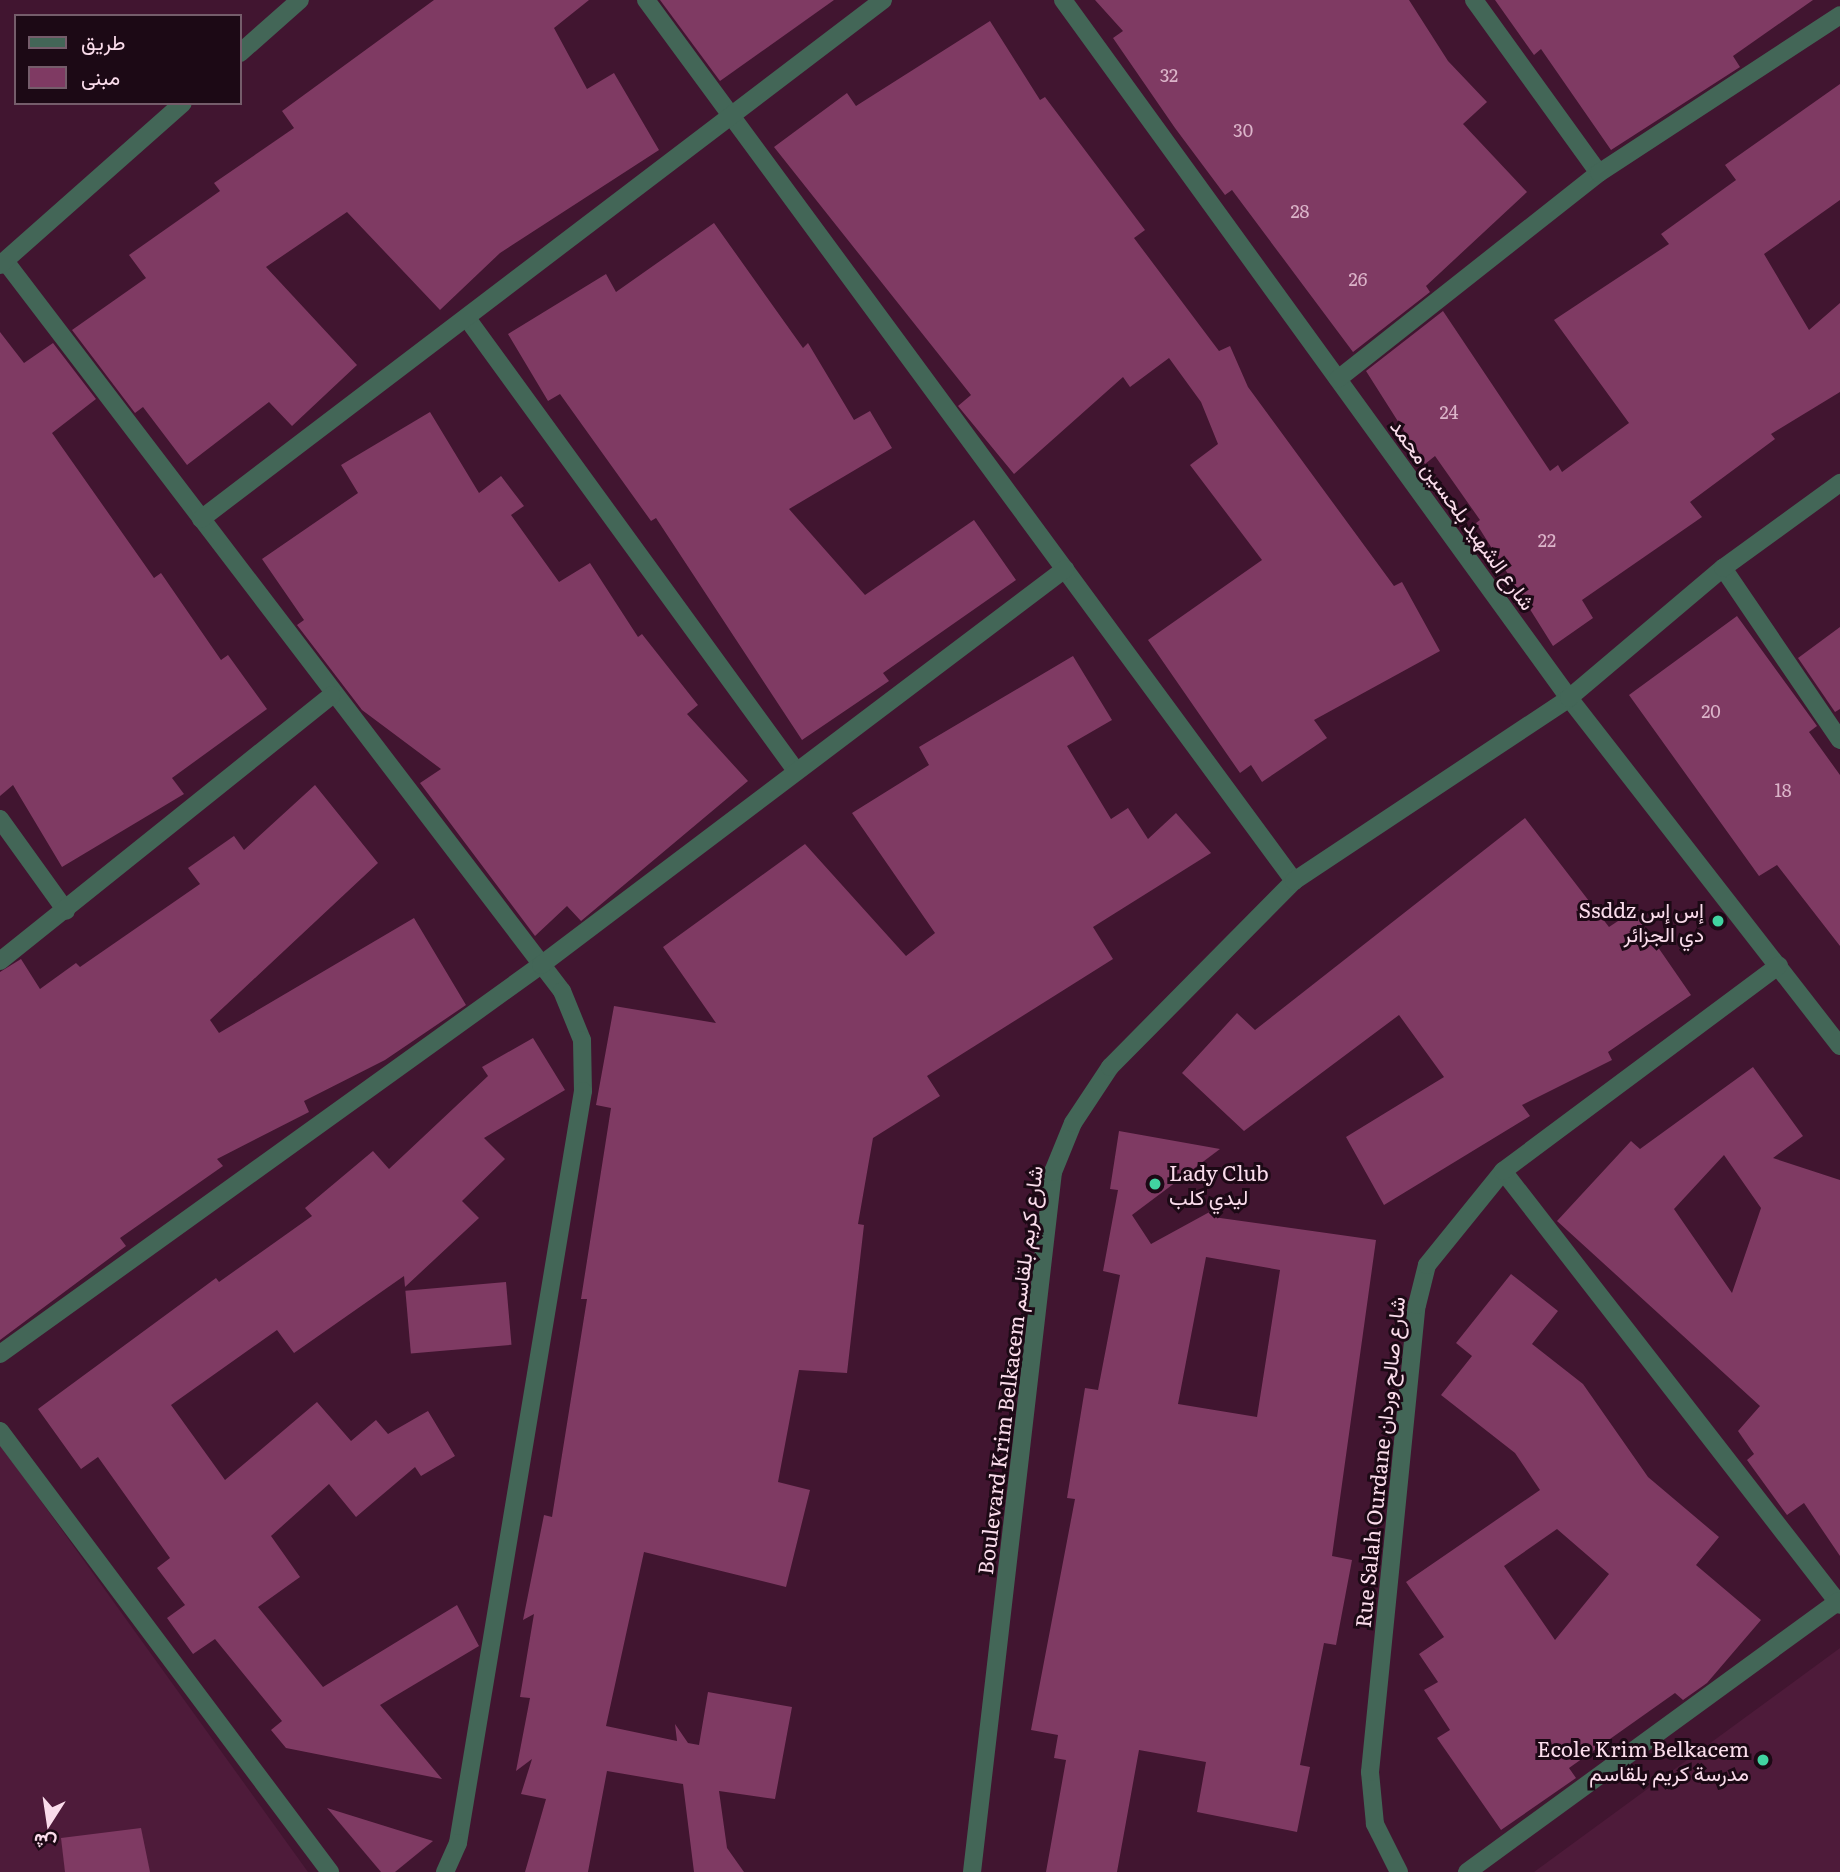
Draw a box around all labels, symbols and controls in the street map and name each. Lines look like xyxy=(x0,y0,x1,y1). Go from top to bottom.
legend xyxy=(14,14,242,105)
text: طريق xyxy=(81,25,126,56)
text: مبنى xyxy=(81,60,120,91)
house number: 32 xyxy=(1160,64,1178,86)
house number: 30 xyxy=(1233,119,1253,141)
house number: 28 xyxy=(1290,200,1310,222)
house number: 26 xyxy=(1349,268,1367,290)
house number: 24 xyxy=(1439,401,1459,423)
street label: شارع الشهيد بلحسين محمد xyxy=(1386,414,1542,614)
house number: 22 xyxy=(1538,529,1556,551)
house number: 20 xyxy=(1701,700,1721,722)
house number: 18 xyxy=(1774,779,1792,801)
place label: Ssddz إس إس دي الجزائر xyxy=(1578,896,1704,946)
marker: Ssddz إس إس دي الجزائر xyxy=(1710,913,1726,929)
place label: Lady Club ليدي كلب xyxy=(1169,1159,1269,1209)
street label: Boulevard Krim Belkacem شارع كريم بلقاسم xyxy=(971,1164,1047,1576)
marker: Lady Club ليدي كلب xyxy=(1147,1176,1163,1192)
street label: Rue Salah Ourdane شارع صالح وردان xyxy=(1349,1295,1409,1629)
place label: Ecole Krim Belkacem مدرسة كريم بلقاسم xyxy=(1537,1735,1749,1785)
marker: Ecole Krim Belkacem مدرسة كريم بلقاسم xyxy=(1755,1752,1771,1768)
north arrow xyxy=(14,1788,84,1858)
text: ش xyxy=(31,1827,59,1860)

